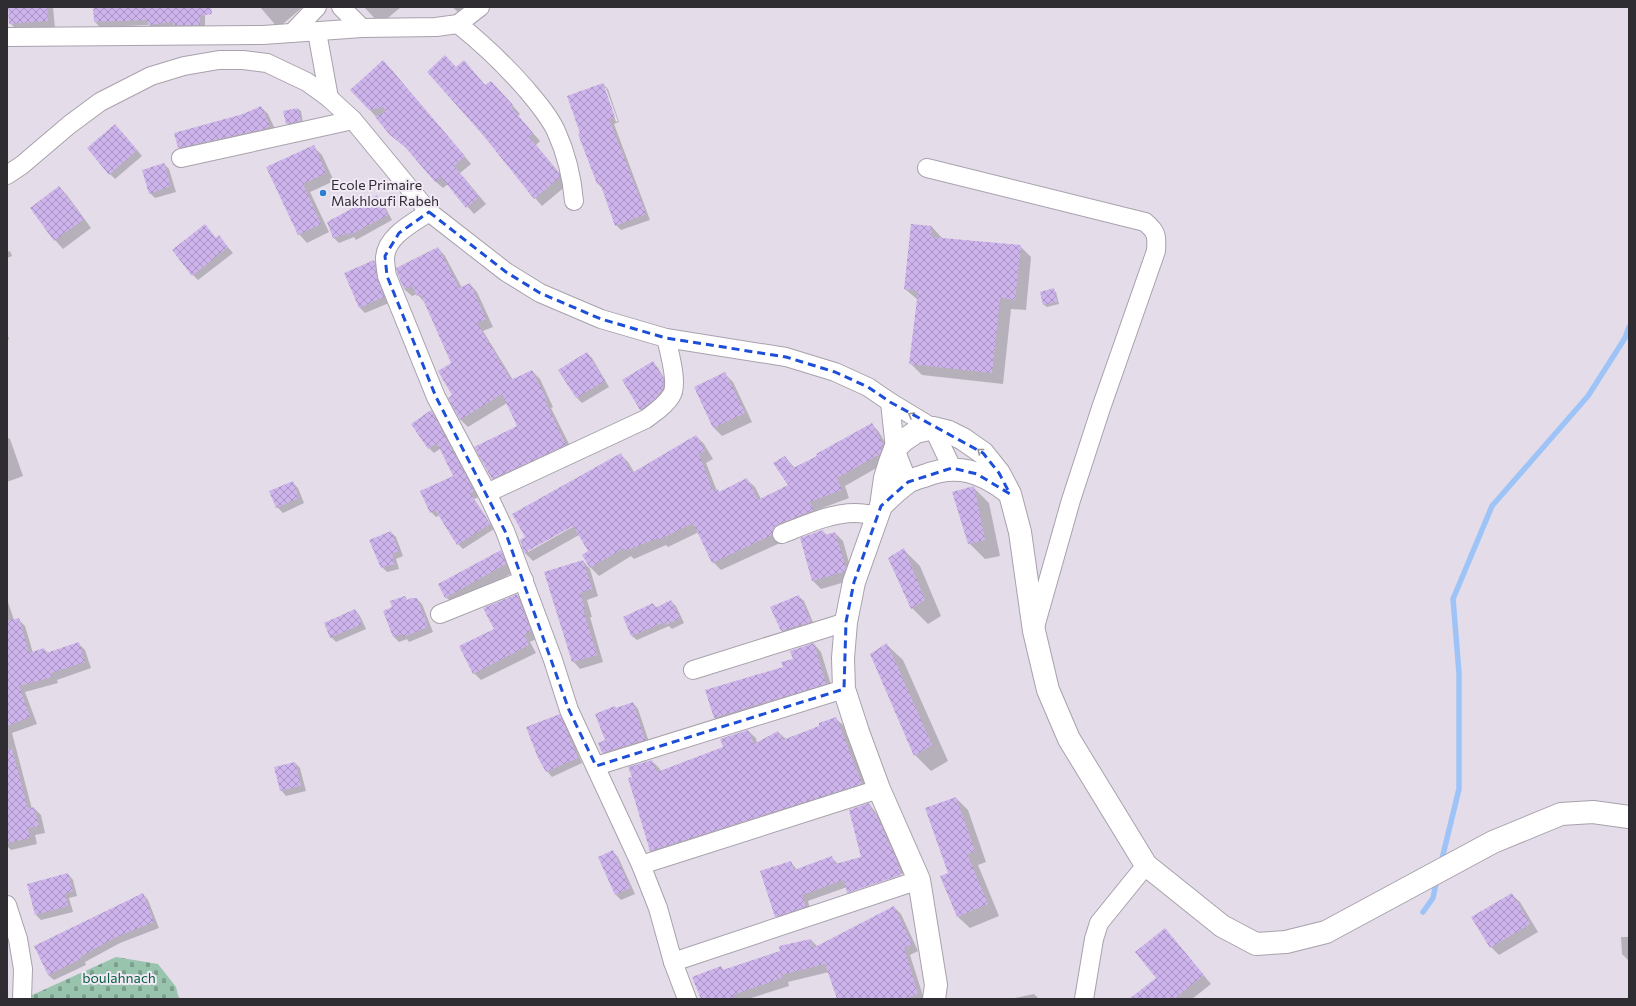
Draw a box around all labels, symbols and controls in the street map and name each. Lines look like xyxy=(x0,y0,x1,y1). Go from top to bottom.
place label: Ecole Primaire Makhloufi Rabeh xyxy=(331,176,439,209)
marker: Ecole Primaire Makhloufi Rabeh xyxy=(318,188,328,198)
one-way arrow xyxy=(908,413,915,420)
one-way arrow xyxy=(977,449,984,456)
park label: boulahnach xyxy=(82,969,156,986)

